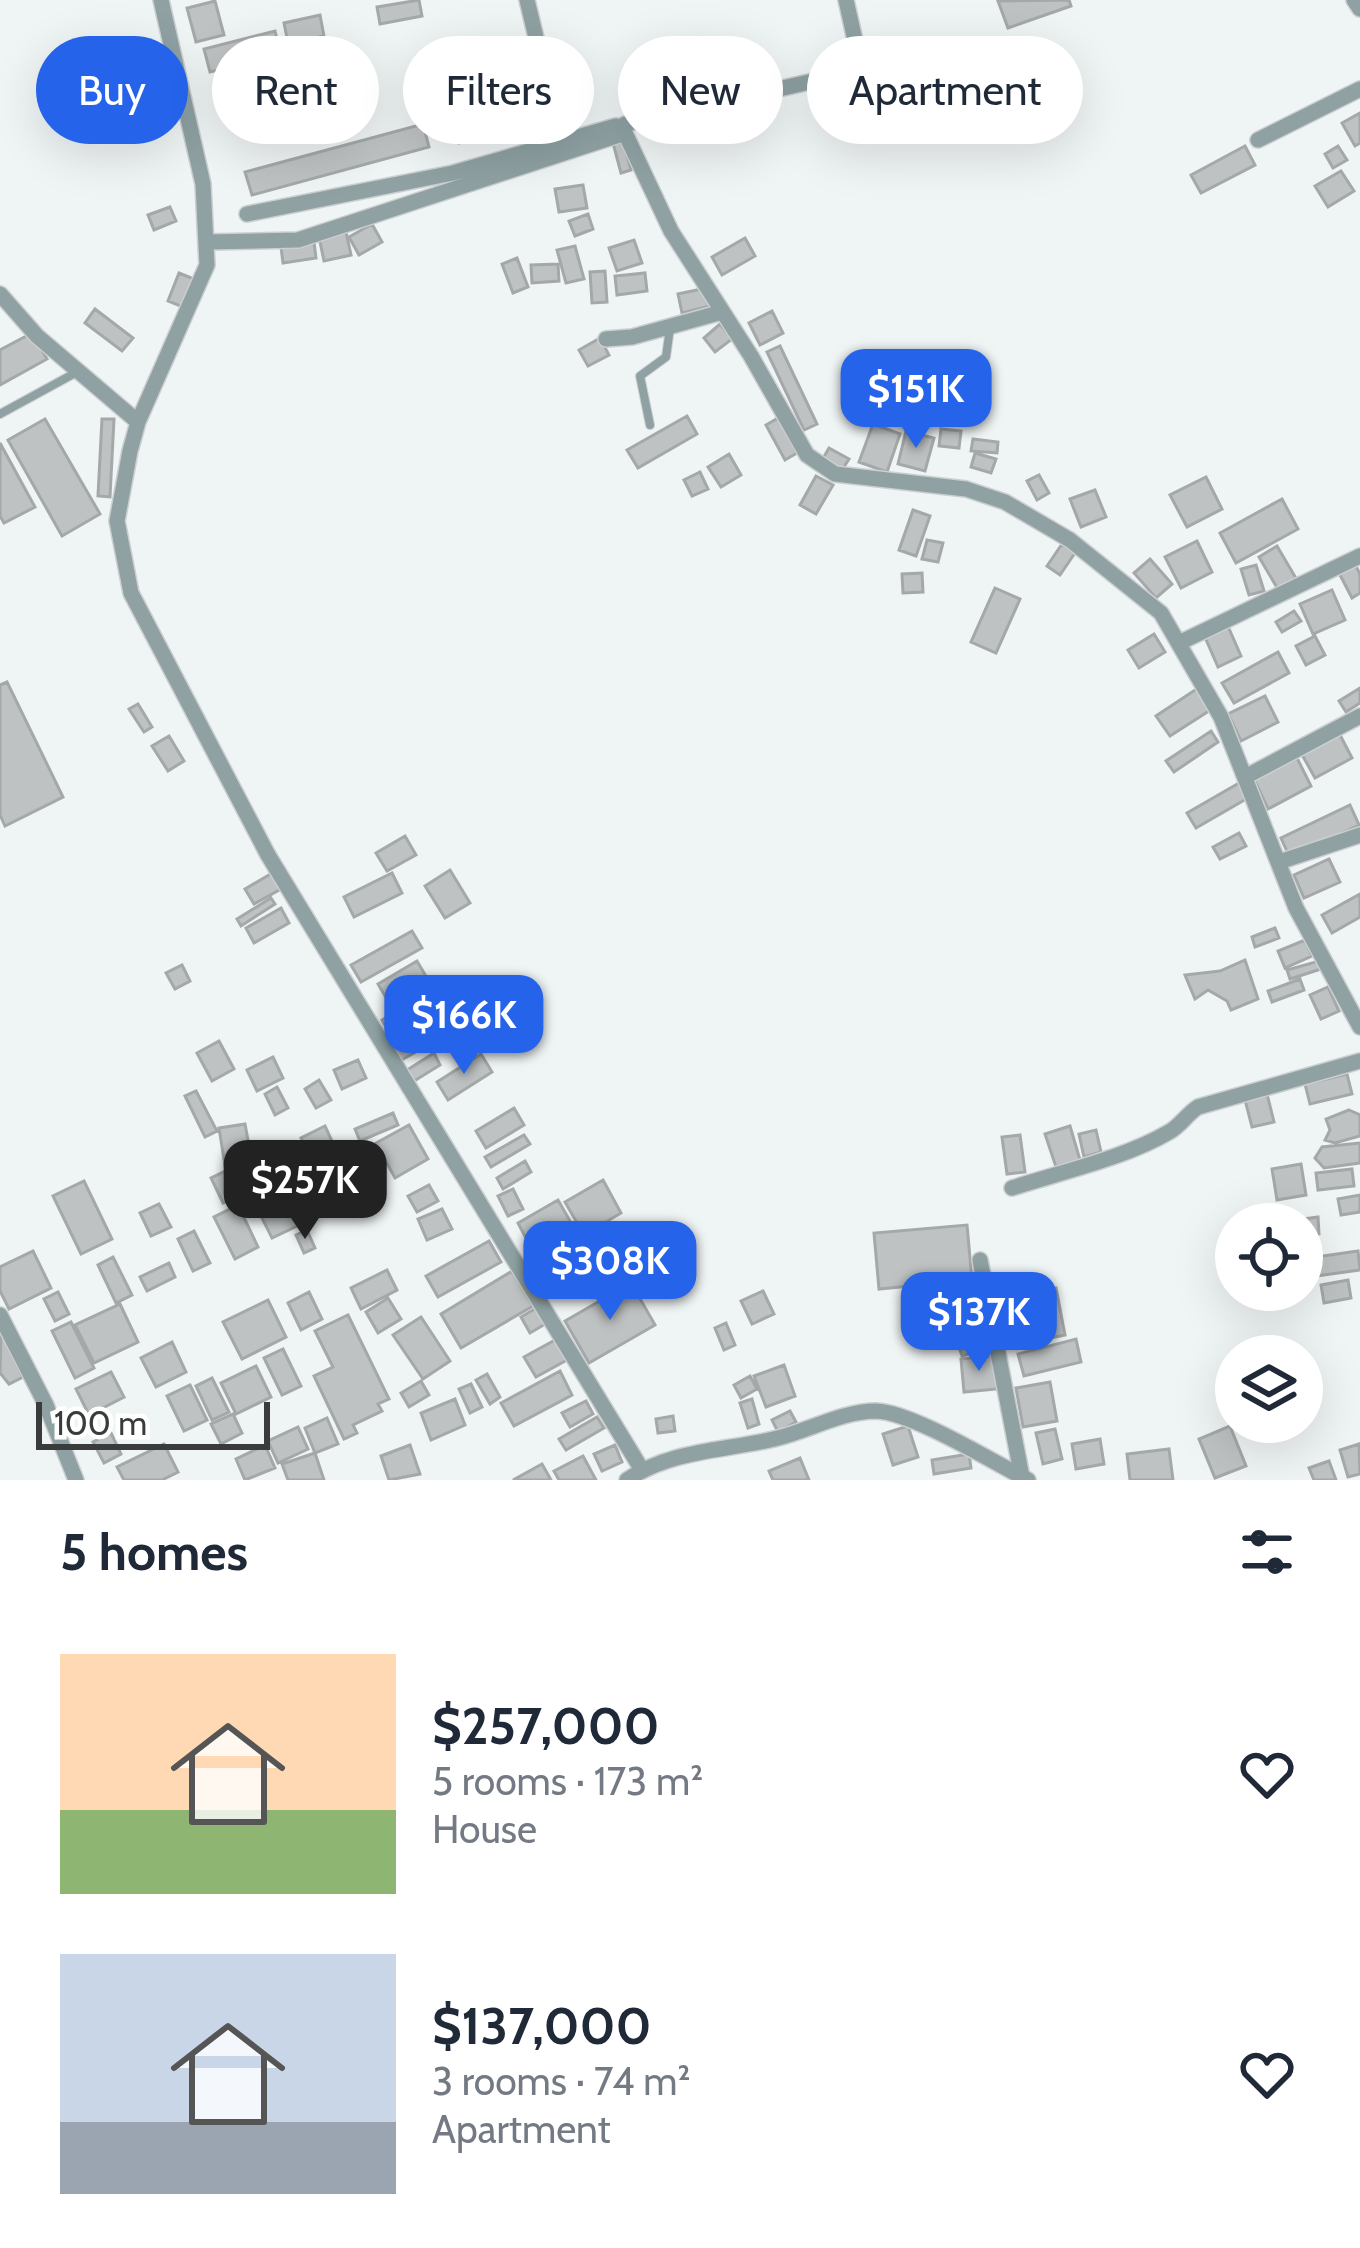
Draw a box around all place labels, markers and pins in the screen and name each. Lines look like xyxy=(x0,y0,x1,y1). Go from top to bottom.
pin: $151K xyxy=(832,349,1000,451)
pin: $166K xyxy=(380,975,548,1077)
pin: $257K xyxy=(221,1140,389,1242)
pin: $308K xyxy=(526,1221,694,1323)
pin: $137K xyxy=(895,1272,1063,1374)

